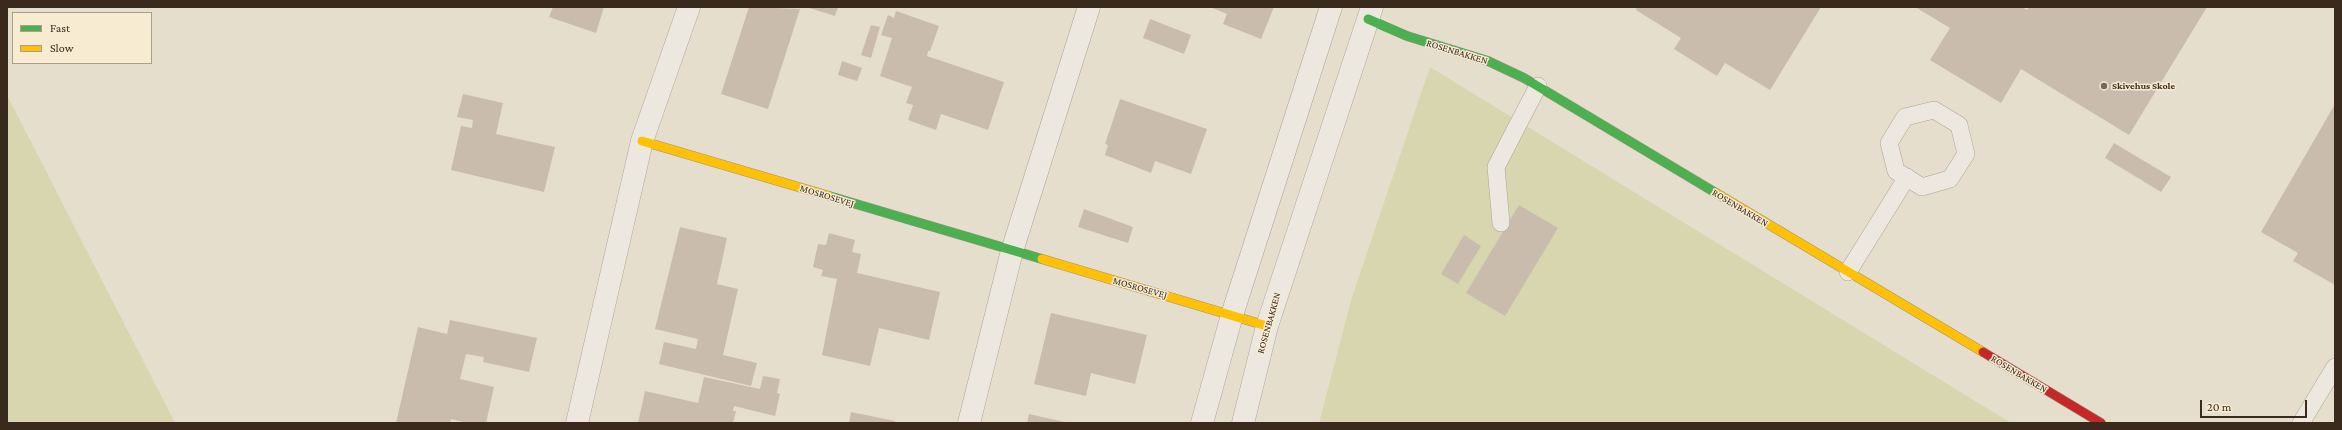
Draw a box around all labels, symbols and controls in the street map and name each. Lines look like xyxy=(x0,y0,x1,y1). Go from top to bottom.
legend xyxy=(12,12,152,64)
text: Fast xyxy=(50,21,70,35)
street label: ROSENBAKKEN xyxy=(1425,37,1489,67)
text: Slow xyxy=(50,41,74,55)
place label: Skivehus Skole xyxy=(2112,80,2175,92)
marker: Skivehus Skole xyxy=(2099,81,2109,91)
street label: MOSROSEVEJ xyxy=(798,182,856,210)
street label: ROSENBAKKEN xyxy=(1710,187,1770,229)
street label: MOSROSEVEJ xyxy=(1111,275,1169,301)
street label: ROSENBAKKEN xyxy=(1254,291,1284,355)
street label: ROSENBAKKEN xyxy=(1989,353,2049,395)
scale bar xyxy=(2202,392,2309,418)
text: 20 m xyxy=(2207,400,2231,414)

